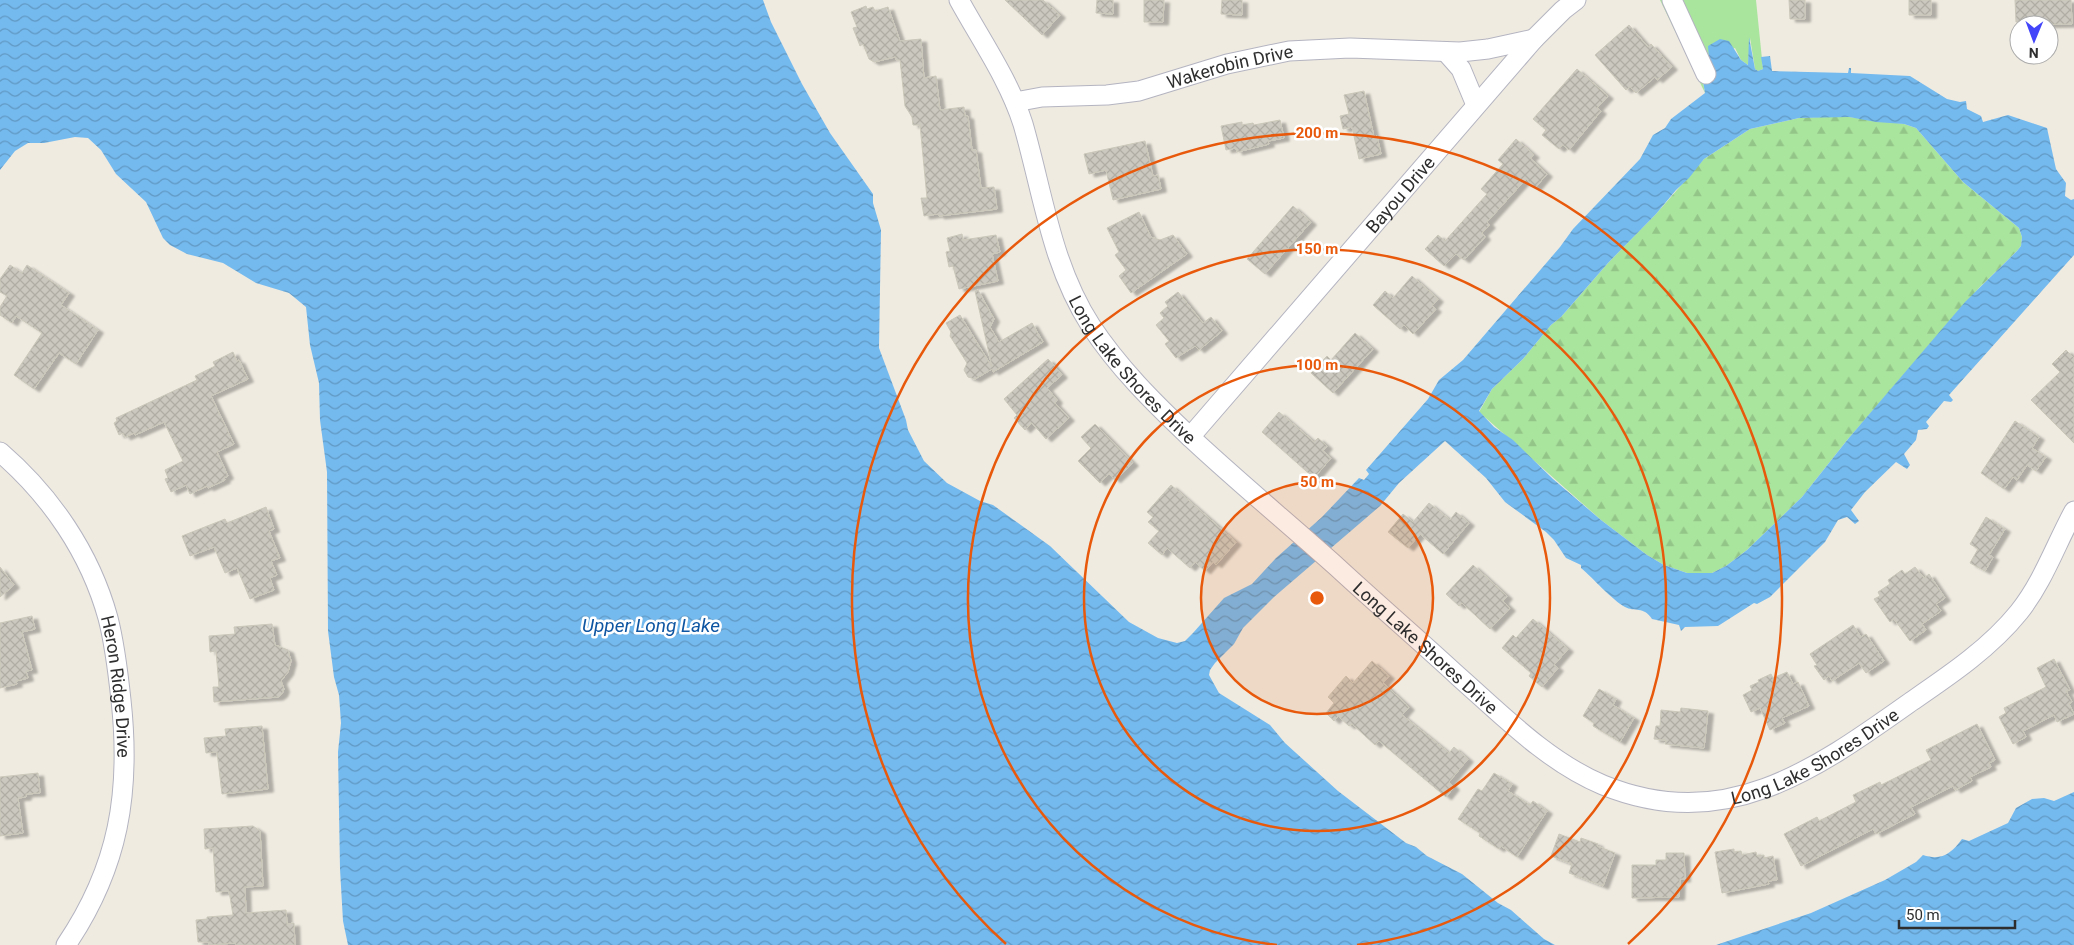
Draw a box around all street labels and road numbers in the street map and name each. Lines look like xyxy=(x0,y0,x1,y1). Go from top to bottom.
street label: Wakerobin Drive xyxy=(1164,40,1295,92)
street label: Bayou Drive xyxy=(1361,152,1439,237)
street label: Long Lake Shores Drive xyxy=(1065,292,1201,448)
street label: Long Lake Shores Drive xyxy=(1349,577,1503,718)
street label: Heron Ridge Drive xyxy=(97,613,135,758)
street label: Long Lake Shores Drive xyxy=(1729,703,1902,808)

